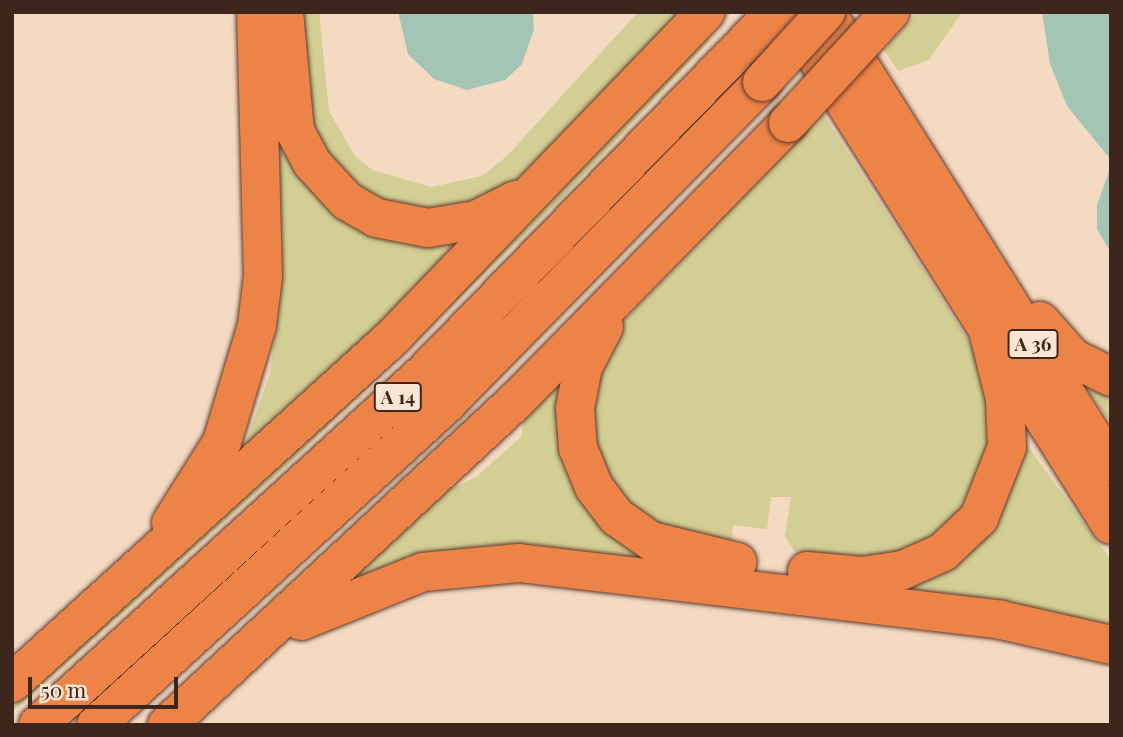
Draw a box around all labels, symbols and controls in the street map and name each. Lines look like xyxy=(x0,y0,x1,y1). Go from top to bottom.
road number: A 36 xyxy=(1007,328,1059,360)
road number: A 14 xyxy=(374,382,422,412)
scale bar xyxy=(32,664,182,708)
text: 50 m xyxy=(41,675,86,703)

